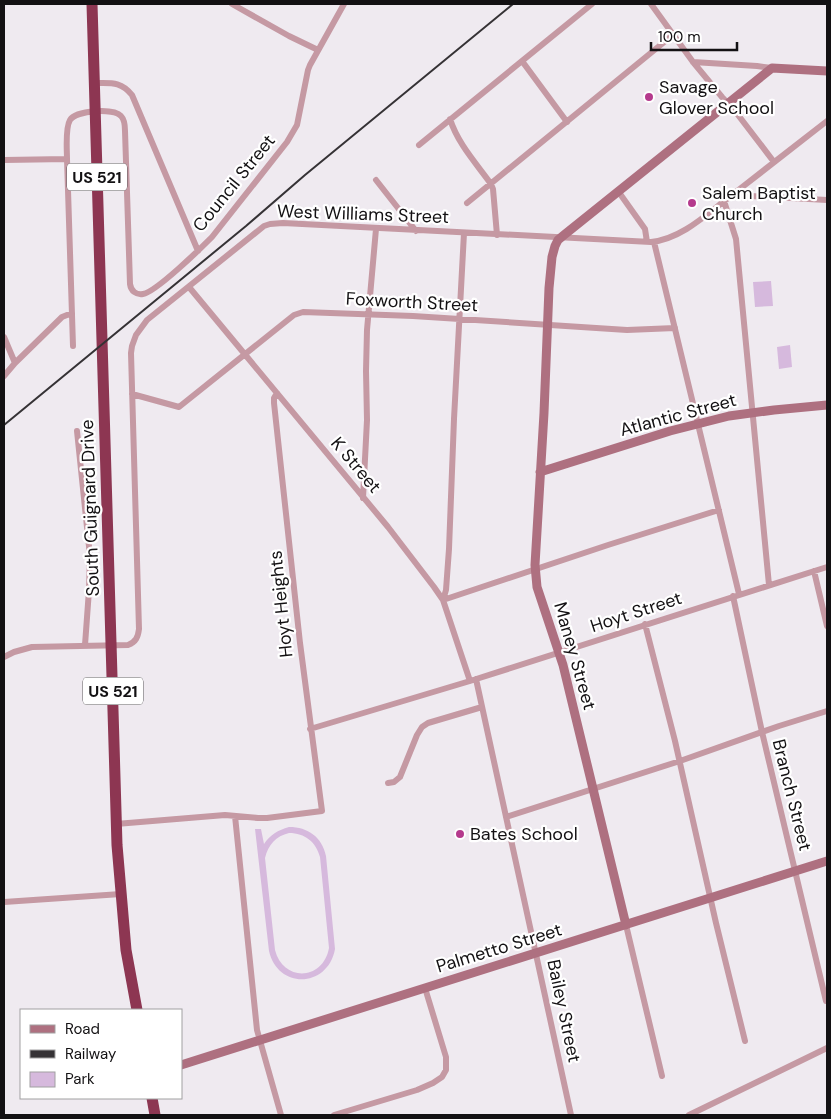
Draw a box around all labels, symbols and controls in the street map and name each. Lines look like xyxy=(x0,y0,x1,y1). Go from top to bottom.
scale bar xyxy=(651,20,737,52)
text: 100 m xyxy=(658,27,701,47)
place label: Savage Glover School xyxy=(659,75,774,120)
marker: Savage Glover School xyxy=(643,91,655,103)
street label: Council Street xyxy=(187,129,281,237)
road number: US 521 xyxy=(67,163,127,190)
place label: Salem Baptist Church xyxy=(702,181,816,226)
marker: Salem Baptist Church xyxy=(686,197,698,209)
street label: West Williams Street xyxy=(277,199,449,229)
street label: Foxworth Street xyxy=(345,287,479,317)
street label: Atlantic Street xyxy=(617,388,739,442)
street label: South Guignard Drive xyxy=(75,419,105,597)
street label: K Street xyxy=(325,432,387,498)
street label: Hoyt Heights xyxy=(263,549,299,659)
street label: Hoyt Street xyxy=(587,586,685,638)
street label: Maney Street xyxy=(548,599,602,713)
road number: US 521 xyxy=(83,678,143,704)
street label: Branch Street xyxy=(767,737,817,853)
place label: Bates School xyxy=(470,822,578,846)
marker: Bates School xyxy=(454,828,466,840)
street label: Palmetto Street xyxy=(433,918,565,978)
street label: Bailey Street xyxy=(541,957,587,1065)
legend xyxy=(20,1009,182,1099)
text: Road xyxy=(65,1019,100,1039)
text: Railway xyxy=(65,1044,117,1064)
text: Park xyxy=(65,1069,95,1089)

